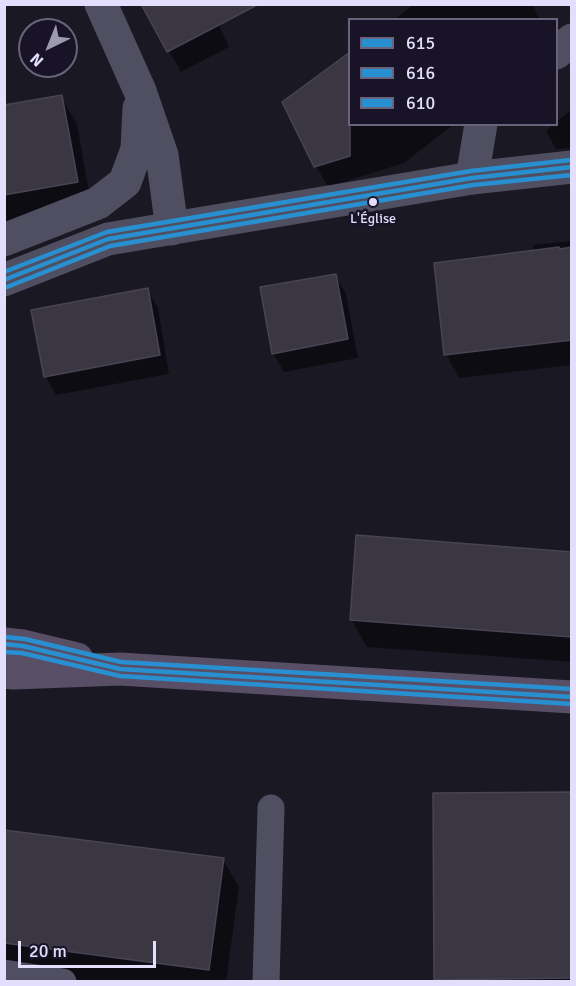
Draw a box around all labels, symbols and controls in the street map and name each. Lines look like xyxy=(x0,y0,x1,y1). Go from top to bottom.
north arrow xyxy=(18,18,78,78)
legend xyxy=(348,18,558,126)
text: 615 xyxy=(406,32,435,54)
text: N xyxy=(26,49,48,71)
text: 616 xyxy=(406,62,435,84)
text: 610 xyxy=(406,92,435,114)
marker: L'Église xyxy=(367,196,379,208)
place label: L'Église xyxy=(350,211,396,227)
scale bar xyxy=(21,929,159,967)
text: 20 m xyxy=(29,940,67,962)

